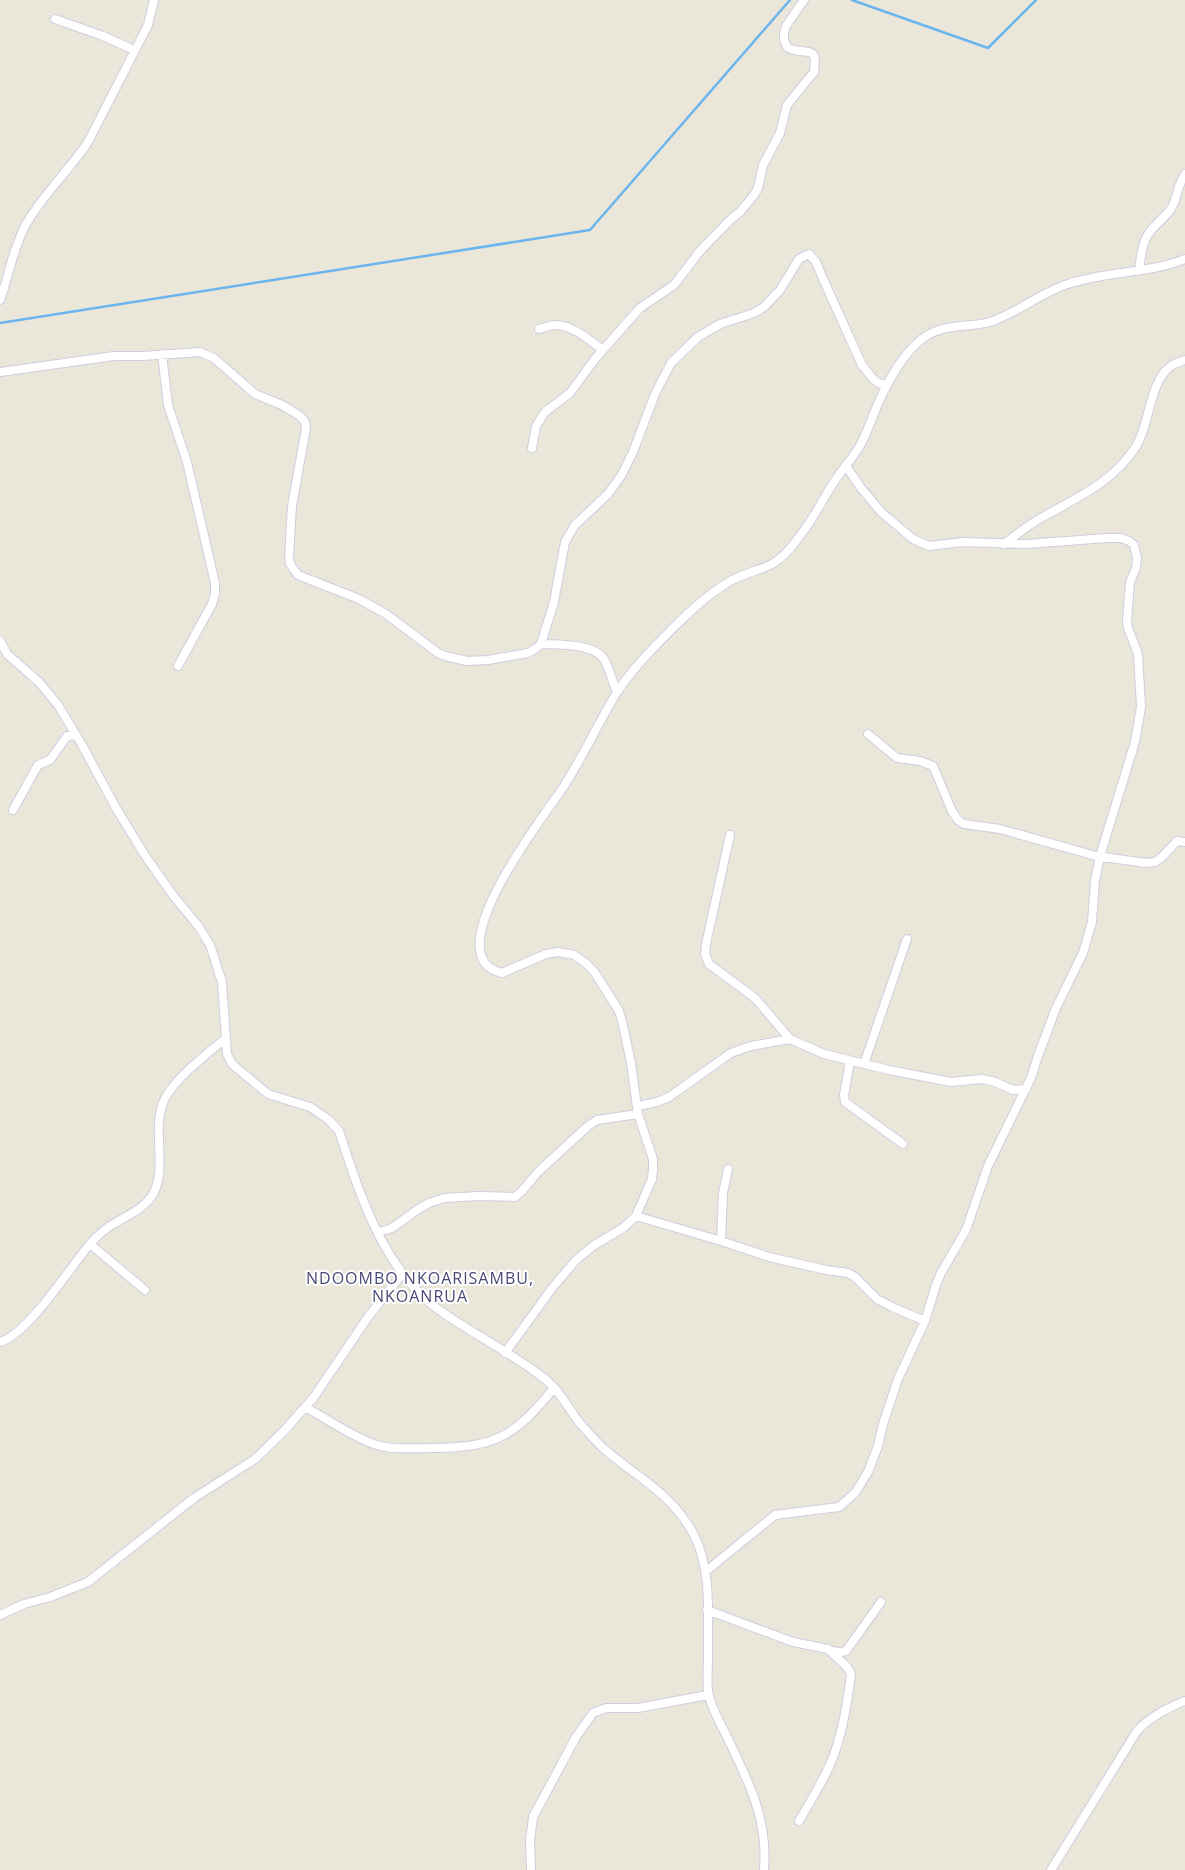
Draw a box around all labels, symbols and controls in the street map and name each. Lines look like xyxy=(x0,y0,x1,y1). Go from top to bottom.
district label: NDOOMBO NKOARISAMBU, NKOANRUA xyxy=(306,1267,534,1307)

